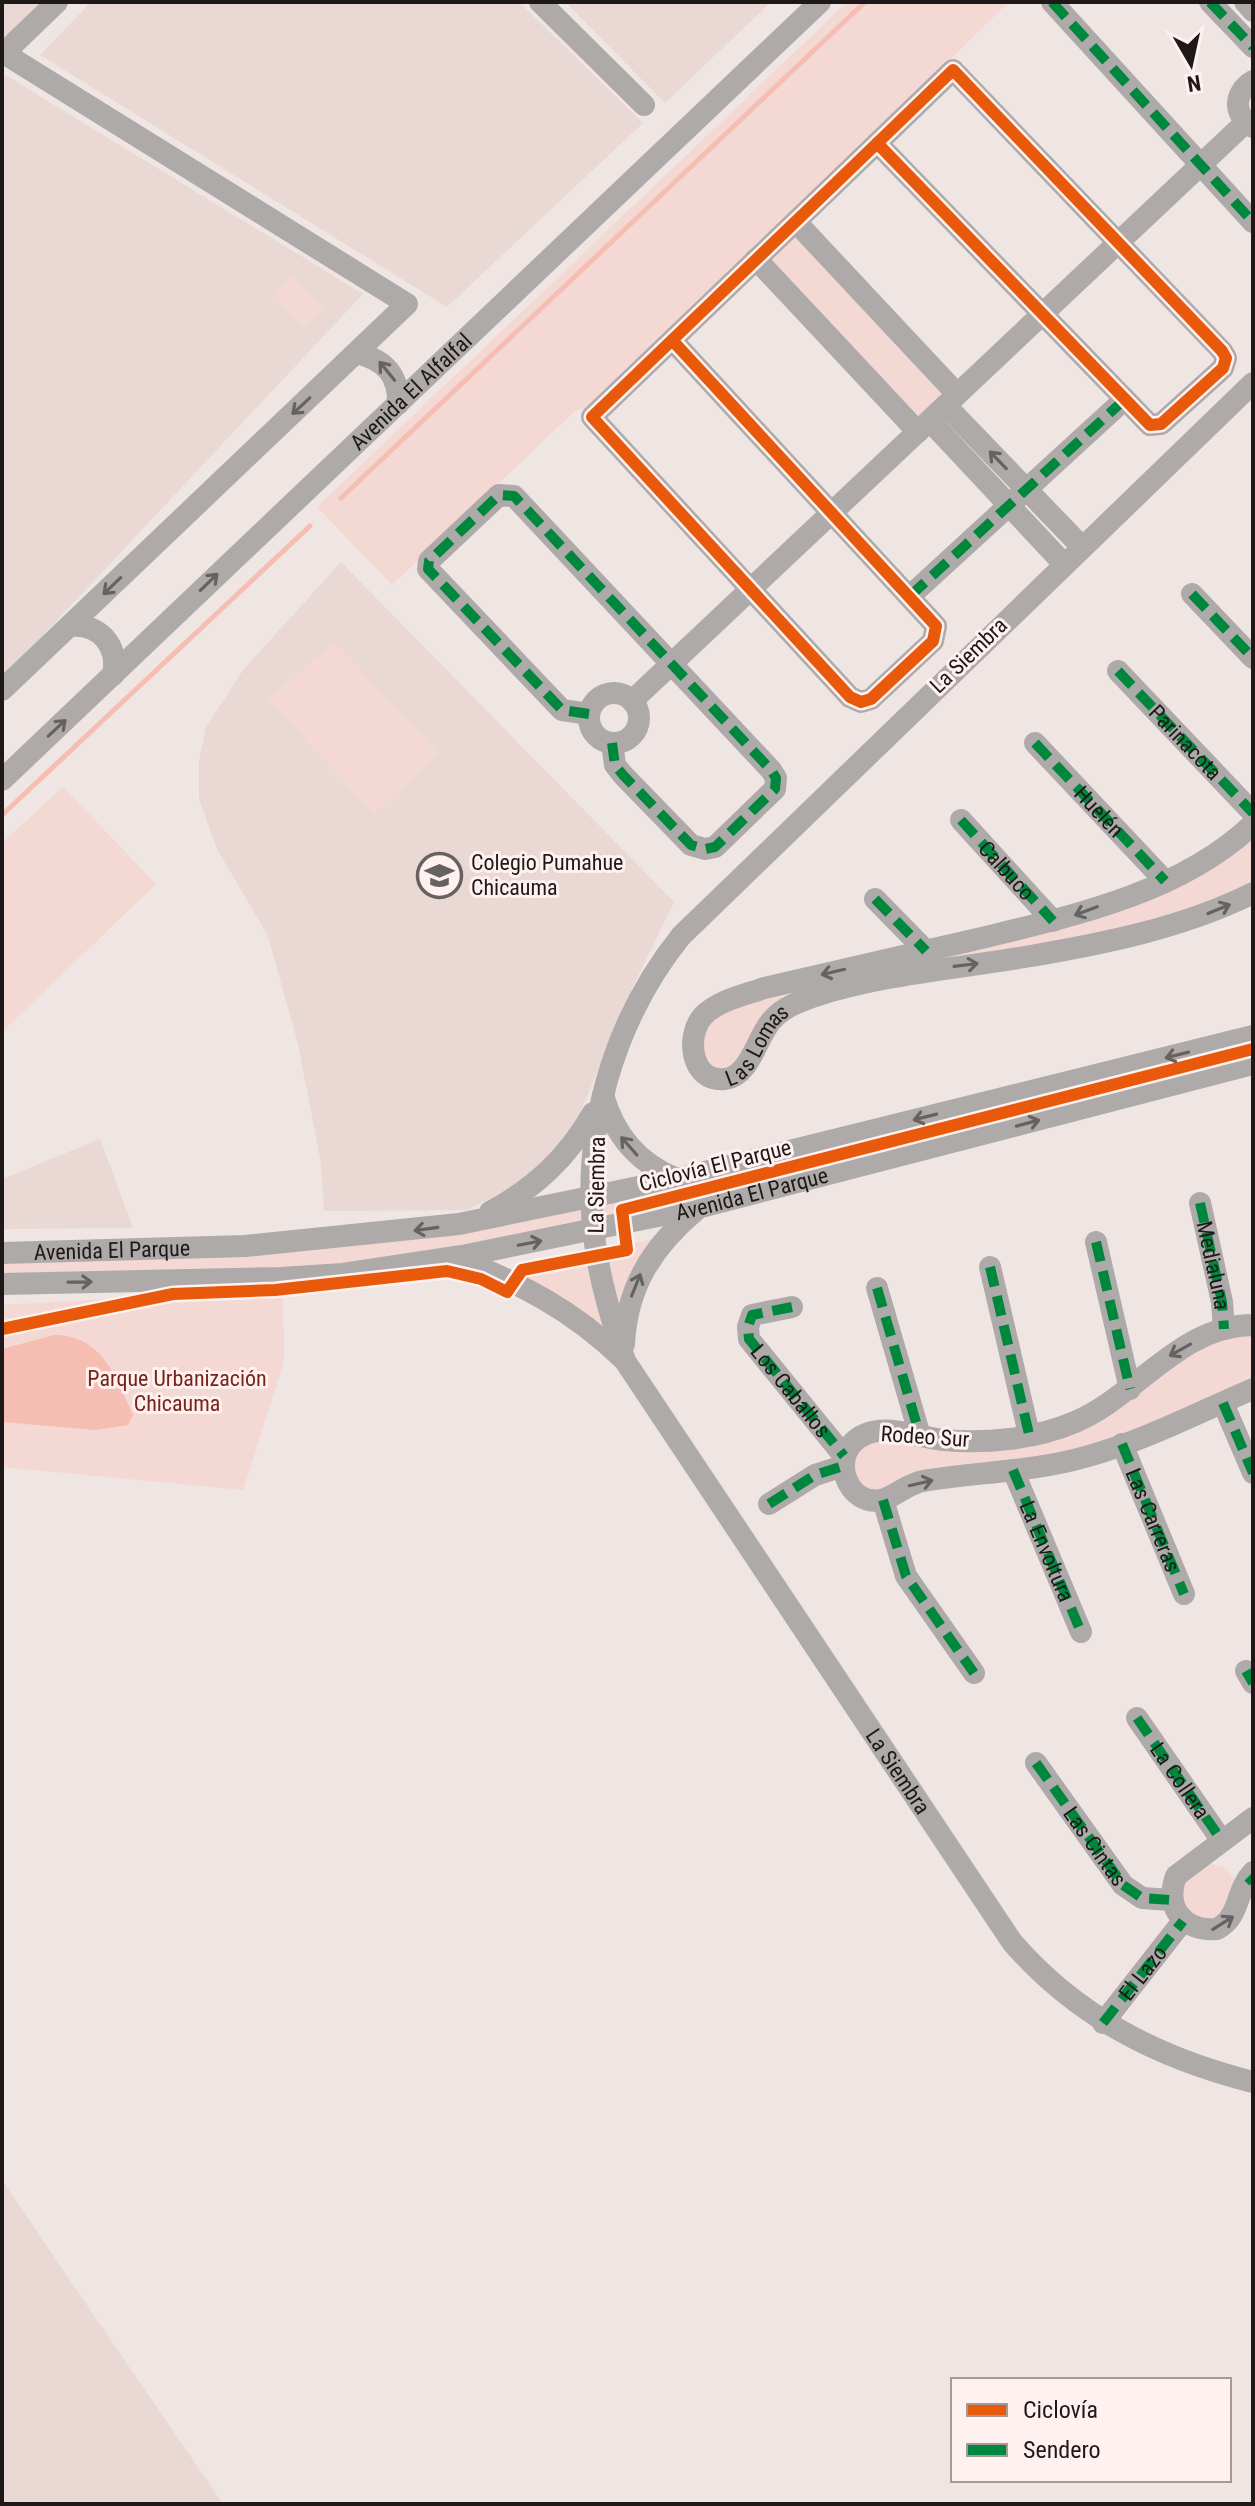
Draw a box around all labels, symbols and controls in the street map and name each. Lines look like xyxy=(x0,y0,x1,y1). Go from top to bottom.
north arrow xyxy=(1151,24,1231,104)
text: N xyxy=(1185,70,1203,97)
street label: Avenida El Alfalfal xyxy=(345,328,477,455)
one-way arrow xyxy=(379,361,397,382)
one-way arrow xyxy=(291,397,311,415)
one-way arrow xyxy=(989,451,1008,470)
one-way arrow xyxy=(199,573,219,592)
one-way arrow xyxy=(102,576,122,595)
street label: La Siembra xyxy=(925,613,1012,698)
street label: Parinacota xyxy=(1144,700,1227,785)
one-way arrow xyxy=(47,719,67,737)
street label: Huelén xyxy=(1069,781,1129,842)
street label: Calbuco xyxy=(973,836,1040,905)
place label: Colegio Pumahue Chicauma xyxy=(471,850,623,900)
school or university icon: Colegio Pumahue Chicauma xyxy=(416,851,464,899)
one-way arrow xyxy=(1206,901,1231,915)
one-way arrow xyxy=(1074,905,1099,919)
one-way arrow xyxy=(953,957,978,972)
one-way arrow xyxy=(821,965,846,980)
street label: Las Lomas xyxy=(722,999,793,1092)
one-way arrow xyxy=(1165,1048,1191,1063)
one-way arrow xyxy=(913,1111,938,1126)
one-way arrow xyxy=(1014,1114,1040,1129)
street label: Ciclovía El Parque xyxy=(636,1134,794,1196)
street label: La Siembra xyxy=(583,1136,610,1234)
one-way arrow xyxy=(620,1136,638,1157)
street label: Avenida El Parque xyxy=(674,1163,831,1225)
street label: Medialuna xyxy=(1191,1219,1235,1311)
one-way arrow xyxy=(413,1222,439,1237)
one-way arrow xyxy=(517,1235,542,1250)
street label: Avenida El Parque xyxy=(34,1236,190,1265)
one-way arrow xyxy=(630,1273,645,1298)
one-way arrow xyxy=(66,1275,93,1290)
street label: Los Caballos xyxy=(745,1339,836,1442)
one-way arrow xyxy=(1169,1343,1193,1359)
park label: Parque Urbanización Chicauma xyxy=(87,1366,267,1416)
street label: Rodeo Sur xyxy=(880,1421,970,1452)
street label: Las Carreras xyxy=(1120,1465,1185,1575)
one-way arrow xyxy=(908,1475,934,1490)
street label: La Envoltura xyxy=(1014,1497,1079,1606)
street label: La Siembra xyxy=(861,1724,935,1819)
street label: La Collera xyxy=(1145,1738,1215,1824)
street label: Las Cintas xyxy=(1058,1802,1132,1891)
one-way arrow xyxy=(1211,1914,1233,1931)
street label: El Lazo xyxy=(1114,1941,1172,2005)
legend xyxy=(951,2378,1231,2482)
text: Ciclovía xyxy=(1023,2396,1098,2424)
text: Sendero xyxy=(1023,2436,1101,2464)

